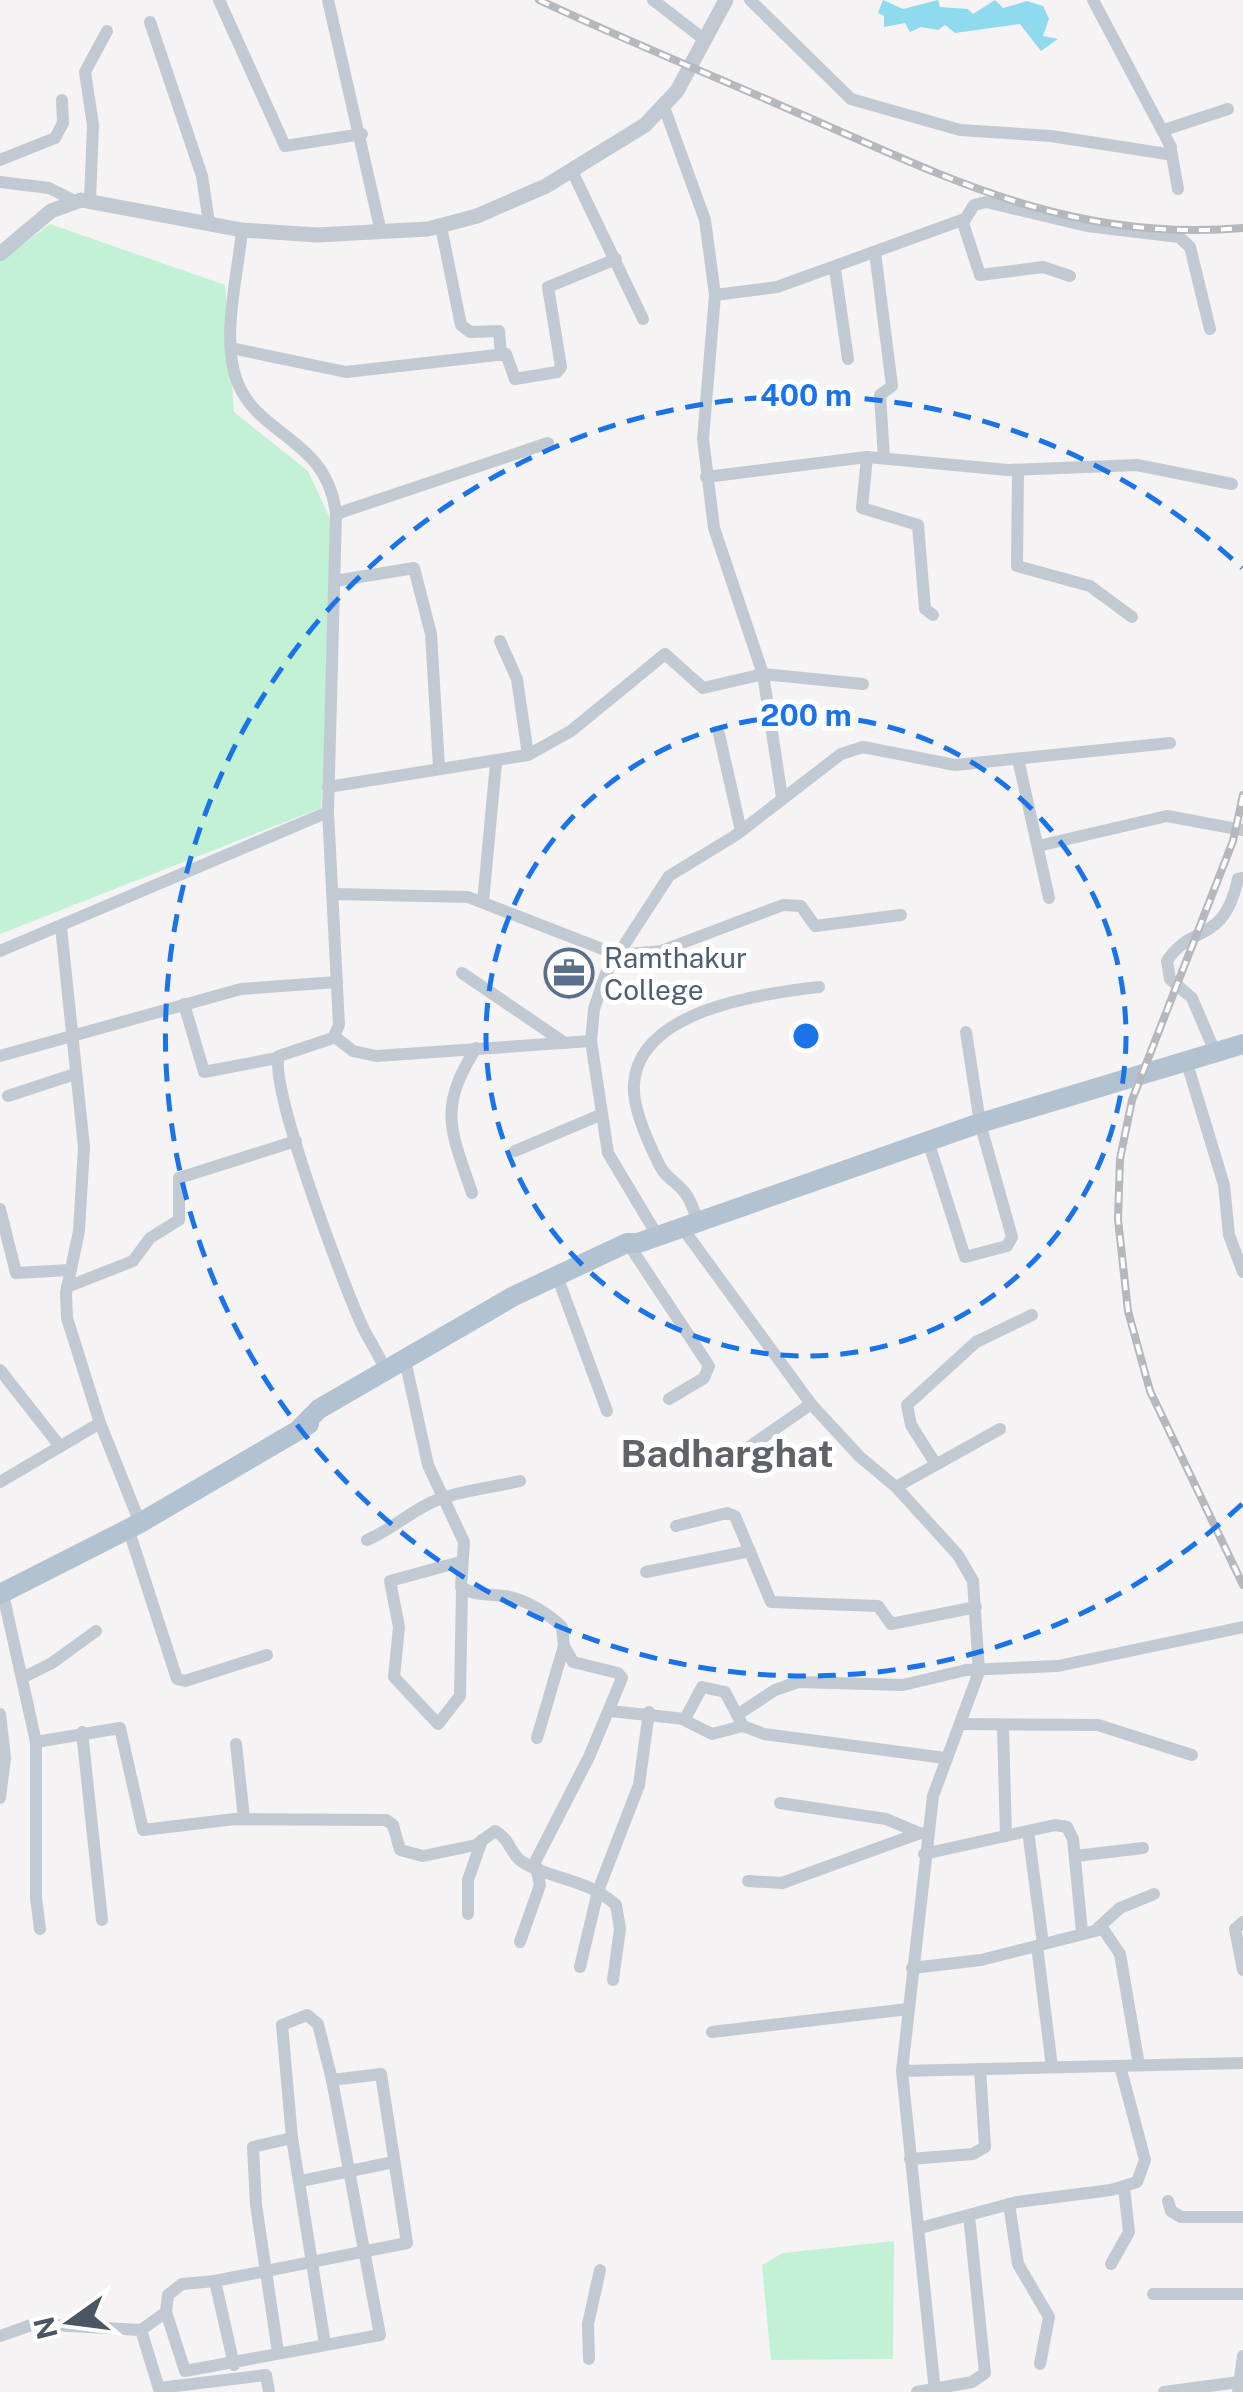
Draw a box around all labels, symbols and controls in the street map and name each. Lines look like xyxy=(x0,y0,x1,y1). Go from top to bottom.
text: 400 m xyxy=(760,377,852,413)
text: 200 m xyxy=(760,697,852,733)
place label: Ramthakur College xyxy=(604,941,747,1006)
office icon: Ramthakur College xyxy=(543,947,595,999)
centre of rings xyxy=(788,1018,824,1054)
district label: Badharghat xyxy=(621,1431,833,1476)
north arrow xyxy=(20,2272,120,2372)
text: N xyxy=(27,2314,64,2343)

